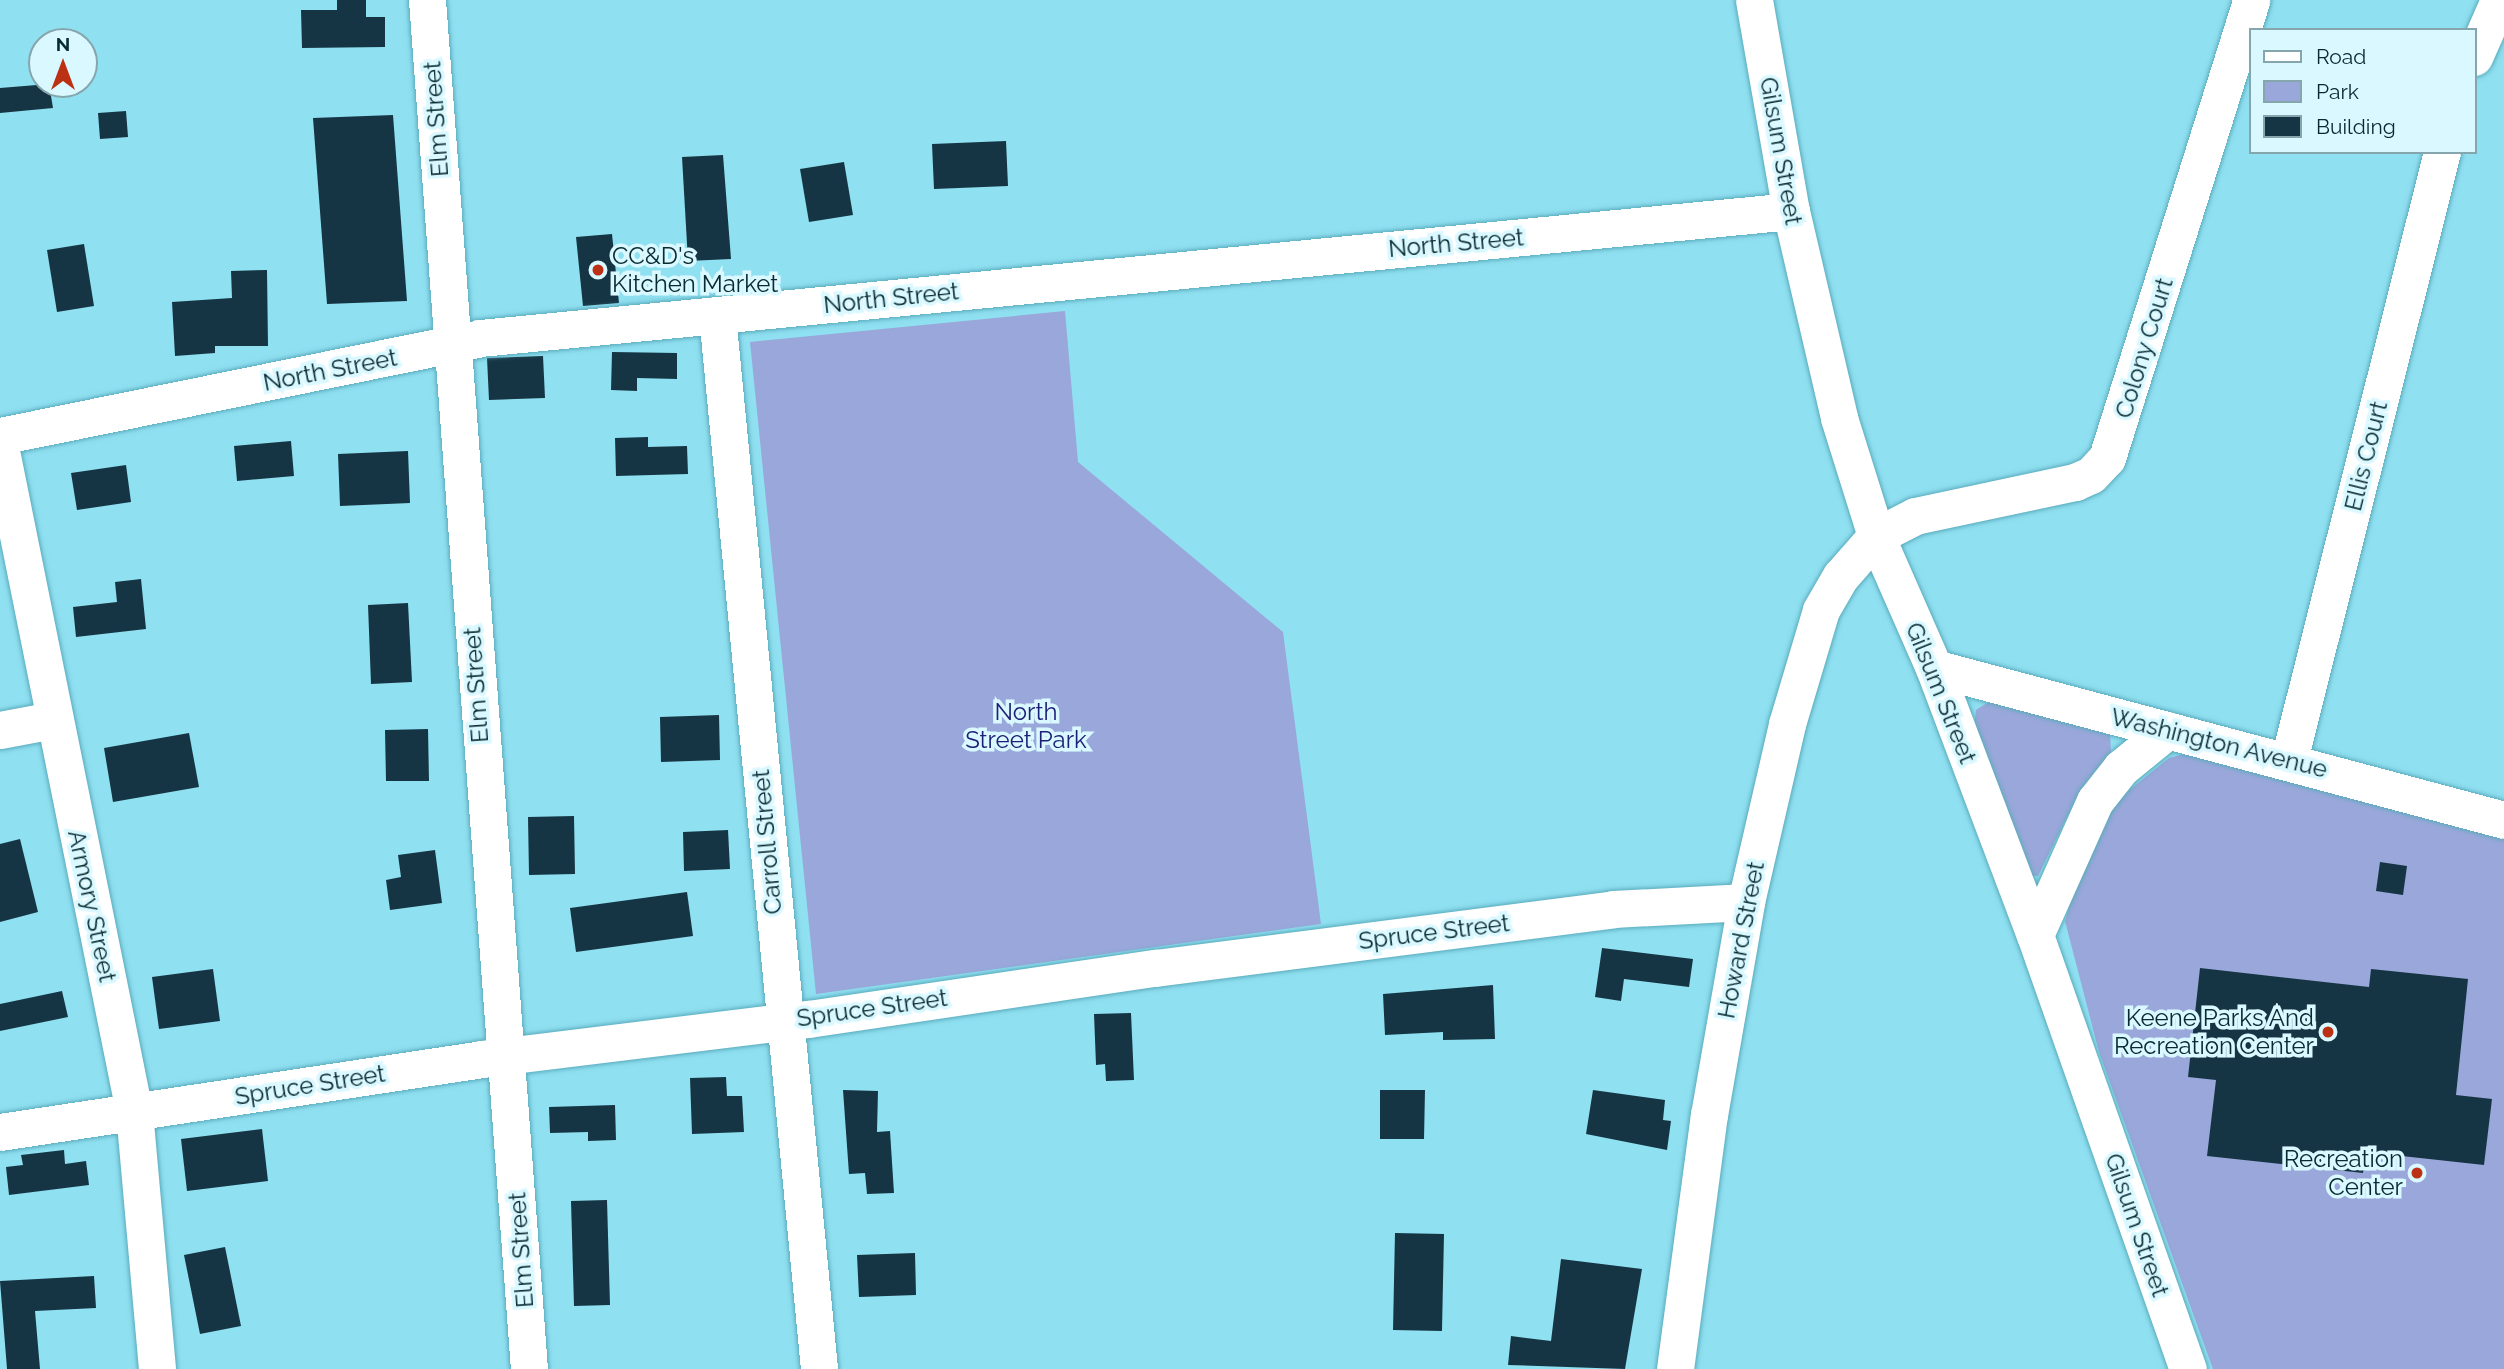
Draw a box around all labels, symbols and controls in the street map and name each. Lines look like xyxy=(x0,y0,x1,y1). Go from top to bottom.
north arrow xyxy=(28,28,98,98)
legend xyxy=(2248,28,2476,154)
text: N xyxy=(56,33,70,55)
text: Road xyxy=(2316,44,2366,69)
street label: Elm Street xyxy=(418,60,454,178)
street label: Gilsum Street xyxy=(1754,75,1808,227)
text: Park xyxy=(2316,79,2359,104)
text: Building xyxy=(2316,114,2396,139)
street label: North Street xyxy=(1387,223,1525,263)
place label: CC&D's Kitchen Market xyxy=(612,242,778,298)
marker: CC&D's Kitchen Market xyxy=(590,262,606,278)
street label: Colony Court xyxy=(2109,274,2179,422)
street label: North Street xyxy=(822,277,960,319)
street label: North Street xyxy=(261,343,399,397)
street label: Ellis Court xyxy=(2338,398,2394,514)
street label: Gilsum Street xyxy=(1900,618,1982,768)
street label: Elm Street xyxy=(458,626,494,744)
park label: North Street Park xyxy=(965,698,1087,754)
street label: Washington Avenue xyxy=(2107,702,2331,784)
street label: Carroll Street xyxy=(746,768,788,916)
street label: Armory Street xyxy=(62,827,122,985)
street label: Howard Street xyxy=(1712,859,1770,1021)
street label: Spruce Street xyxy=(1357,908,1511,956)
street label: Spruce Street xyxy=(795,983,949,1033)
place label: Keene Parks And Recreation Center xyxy=(2114,1004,2314,1060)
marker: Keene Parks And Recreation Center xyxy=(2320,1024,2336,1040)
street label: Spruce Street xyxy=(233,1059,387,1111)
place label: Recreation Center xyxy=(2284,1145,2403,1201)
street label: Gilsum Street xyxy=(2099,1150,2175,1300)
marker: Recreation Center xyxy=(2409,1165,2425,1181)
street label: Elm Street xyxy=(503,1191,539,1309)

